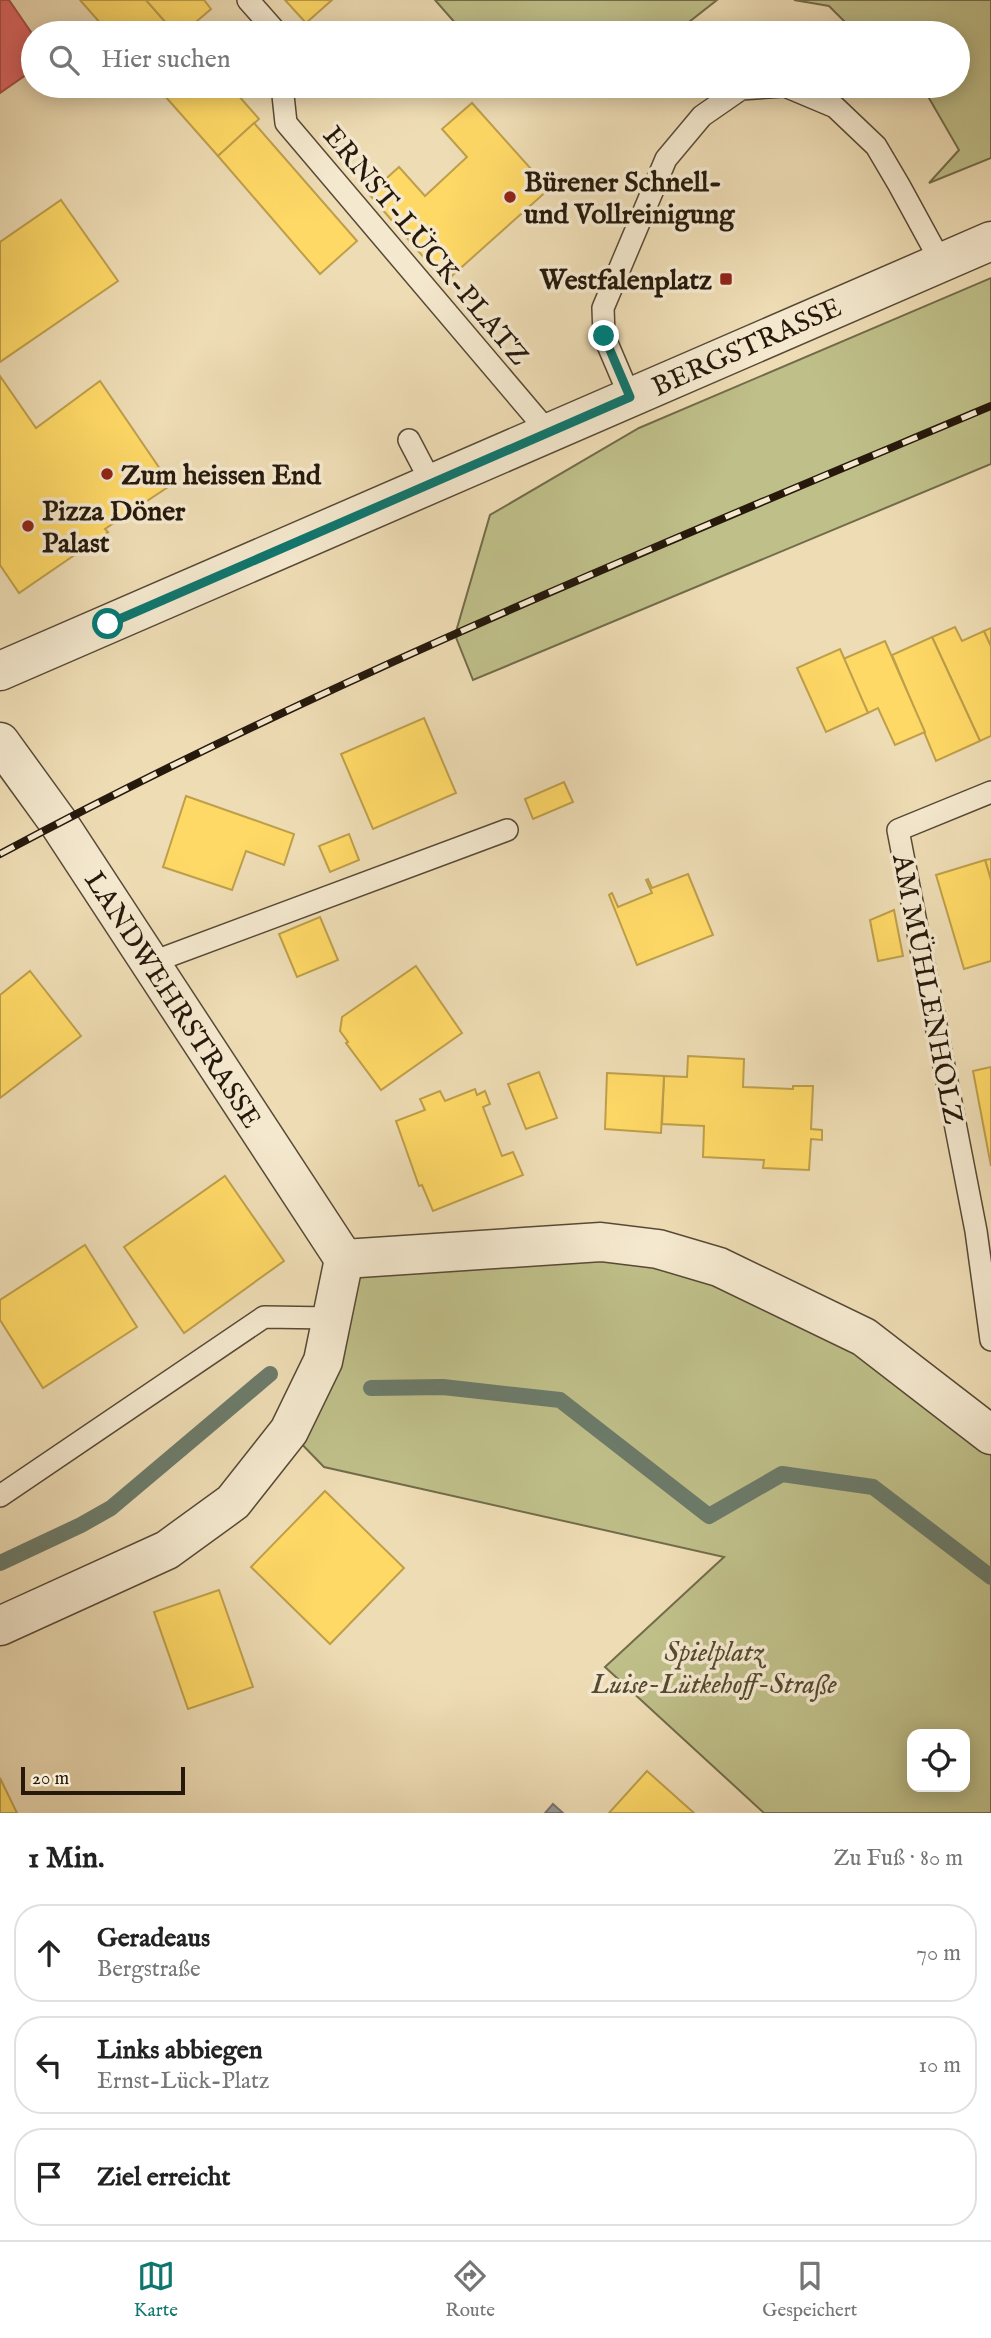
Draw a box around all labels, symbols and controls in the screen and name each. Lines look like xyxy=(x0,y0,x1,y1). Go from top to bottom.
search box xyxy=(21,21,970,98)
icon: search xyxy=(45,41,83,79)
text: Hier suchen xyxy=(101,43,231,76)
street label: ERNST-LÜCK-PLATZ xyxy=(314,119,536,374)
place label: Bürener Schnell- und Vollreinigung xyxy=(524,166,735,233)
marker: Bürener Schnell- und Vollreinigung xyxy=(502,189,518,205)
place label: Westfalenplatz xyxy=(538,264,712,299)
marker: Westfalenplatz xyxy=(718,271,734,287)
street label: BERGSTRASSE xyxy=(647,291,847,406)
route end xyxy=(588,320,619,351)
place label: Zum heissen End xyxy=(121,459,322,494)
marker: Zum heissen End xyxy=(99,466,115,482)
place label: Pizza Döner Palast xyxy=(42,495,186,562)
marker: Pizza Döner Palast xyxy=(20,518,36,534)
route start xyxy=(92,608,123,639)
street label: AM MÜHLENHOLZ xyxy=(883,850,970,1128)
street label: LANDWEHRSTRASSE xyxy=(76,865,268,1135)
park label: Spielplatz Luise-Lütkehoff-Straße xyxy=(590,1636,837,1703)
map controls xyxy=(907,1729,970,1792)
button: locate xyxy=(907,1729,970,1792)
scale bar xyxy=(21,1764,186,1796)
text: 20 m xyxy=(32,1767,69,1791)
text: 1 Min. xyxy=(28,1840,104,1878)
text: Zu Fuß · 80 m xyxy=(833,1844,963,1873)
text: Geradeaus xyxy=(97,1922,210,1955)
icon: ahead xyxy=(30,1934,68,1972)
text: 70 m xyxy=(916,1939,961,1968)
text: Bergstraße xyxy=(97,1955,200,1984)
text: Links abbiegen xyxy=(97,2034,263,2067)
icon: left xyxy=(30,2046,68,2084)
text: 10 m xyxy=(918,2051,961,2080)
text: Ernst-Lück-Platz xyxy=(97,2067,270,2096)
icon: arrive xyxy=(30,2158,68,2196)
text: Ziel erreicht xyxy=(97,2161,230,2194)
tab: Karte xyxy=(134,2257,178,2323)
tab: Route xyxy=(445,2257,495,2323)
tab: Gespeichert xyxy=(762,2257,857,2323)

